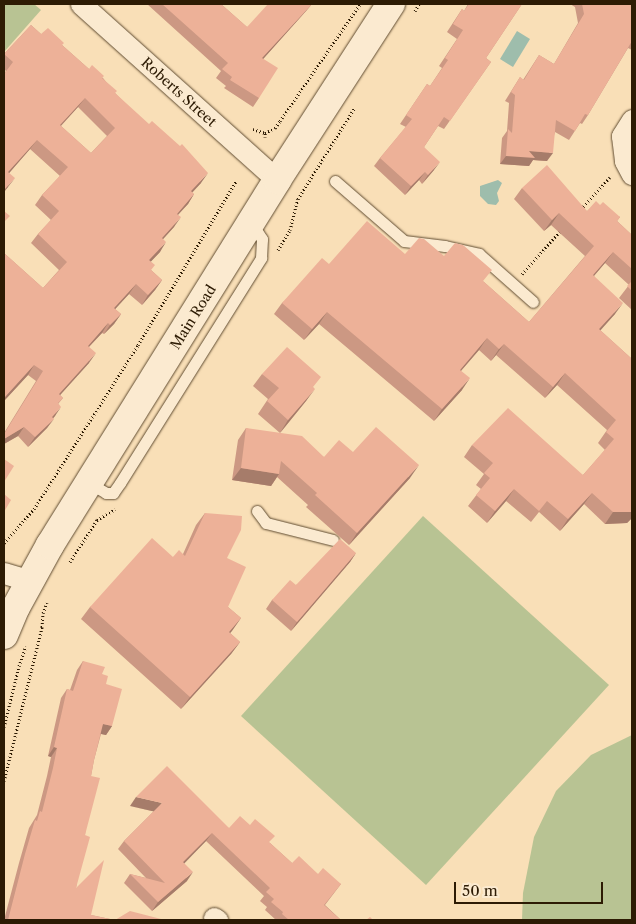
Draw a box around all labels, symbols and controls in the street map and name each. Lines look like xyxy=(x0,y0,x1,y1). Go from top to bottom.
street label: Roberts Street xyxy=(138,54,220,130)
street label: Main Road xyxy=(167,282,219,352)
scale bar xyxy=(456,872,605,904)
text: 50 m xyxy=(462,881,498,900)

